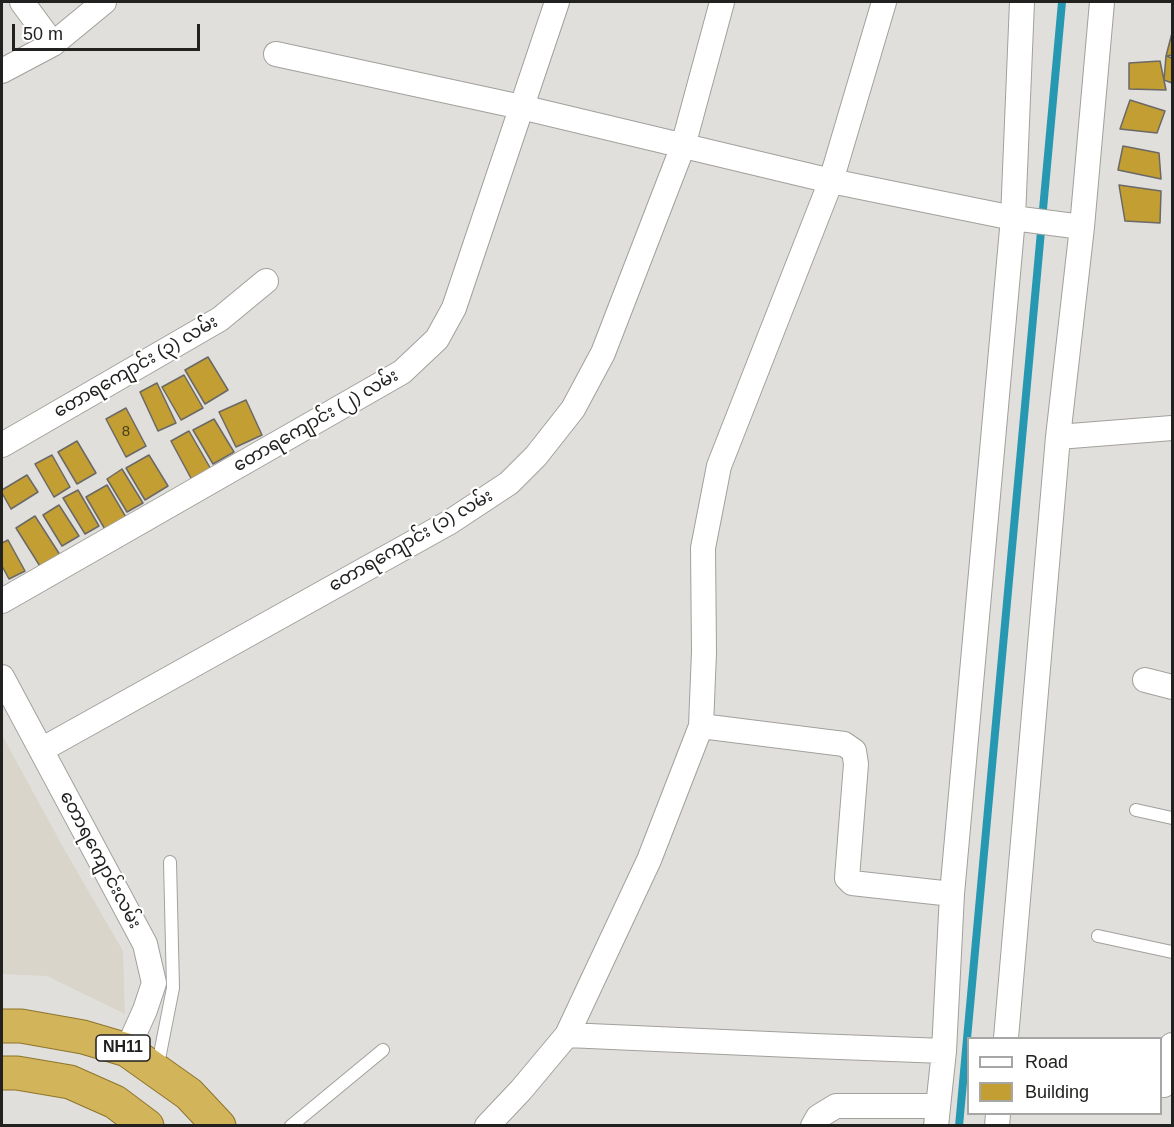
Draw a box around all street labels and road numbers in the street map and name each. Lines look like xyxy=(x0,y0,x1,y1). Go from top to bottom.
street label: တောရကျောင်း (၃) လမ်း xyxy=(50,311,222,423)
street label: တောရကျောင်း (၂) လမ်း xyxy=(230,365,402,477)
street label: တောရကျောင်း (၁) လမ်း xyxy=(325,485,497,597)
street label: တောရကျောင်းလမ်း xyxy=(55,788,145,932)
road number: NH11 xyxy=(96,1035,150,1061)

